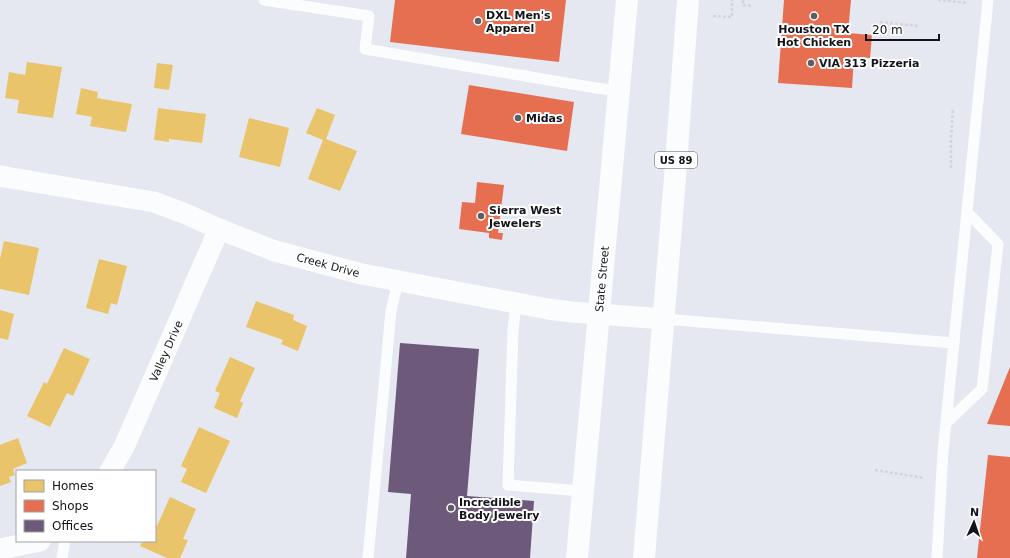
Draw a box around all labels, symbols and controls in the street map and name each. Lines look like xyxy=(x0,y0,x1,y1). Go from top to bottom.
place label: DXL Men's Apparel xyxy=(486,9,551,35)
marker: Houston TX Hot Chicken xyxy=(809,11,819,21)
marker: DXL Men's Apparel xyxy=(473,16,483,26)
scale bar xyxy=(866,16,939,42)
place label: Houston TX Hot Chicken xyxy=(777,23,851,49)
text: 20 m xyxy=(872,23,903,37)
place label: VIA 313 Pizzeria xyxy=(819,57,919,70)
marker: VIA 313 Pizzeria xyxy=(806,58,816,68)
place label: Midas xyxy=(526,112,563,125)
marker: Midas xyxy=(513,113,523,123)
road number: US 89 xyxy=(655,152,697,168)
place label: Sierra West Jewelers xyxy=(488,204,561,230)
marker: Sierra West Jewelers xyxy=(476,211,486,221)
street label: State Street xyxy=(593,245,612,313)
street label: Creek Drive xyxy=(295,251,361,280)
street label: Valley Drive xyxy=(147,318,186,384)
legend xyxy=(16,470,156,542)
text: Homes xyxy=(52,479,94,493)
place label: Incredible Body Jewelry xyxy=(459,496,539,522)
text: Shops xyxy=(52,499,88,513)
north arrow xyxy=(954,502,994,542)
marker: Incredible Body Jewelry xyxy=(446,503,456,513)
text: N xyxy=(970,506,979,519)
text: Offices xyxy=(52,519,93,533)

